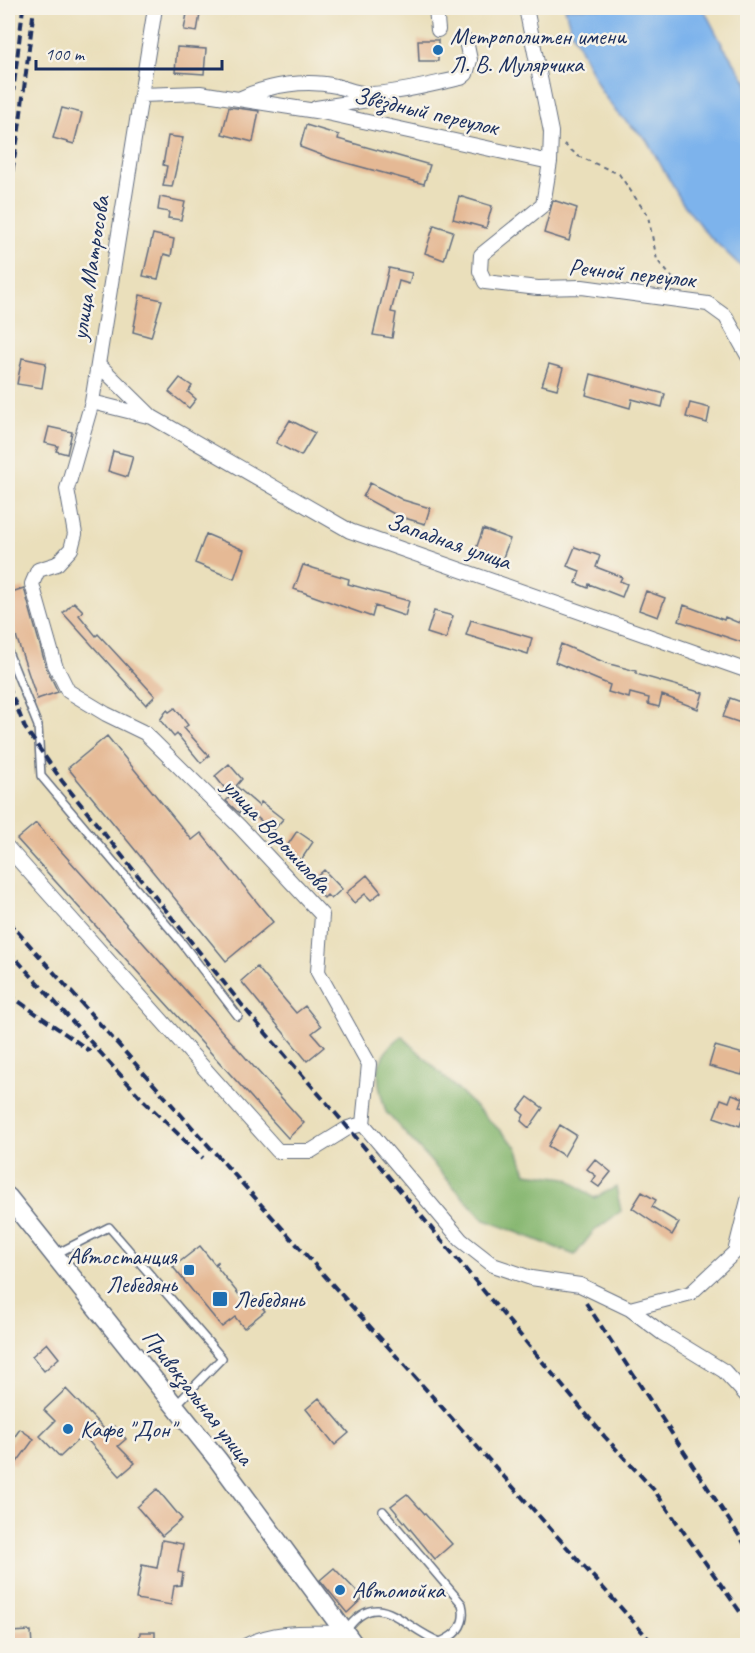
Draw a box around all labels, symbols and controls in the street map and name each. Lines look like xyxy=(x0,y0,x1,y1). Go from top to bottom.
place label: Метрополитен имени Л. В. Мулярчика xyxy=(450,21,627,79)
scale bar xyxy=(36,33,222,71)
text: 100 m xyxy=(45,43,86,65)
marker: Метрополитен имени Л. В. Мулярчика xyxy=(431,43,445,57)
street label: Звёздный переулок xyxy=(351,80,503,144)
street label: улица Матросова xyxy=(64,192,116,344)
street label: Речной переулок xyxy=(567,251,699,295)
street label: Западная улица xyxy=(383,506,516,577)
street label: улица Ворошилова xyxy=(215,770,339,900)
place label: Автостанция Лебедянь xyxy=(67,1241,178,1299)
marker: Автостанция Лебедянь xyxy=(182,1263,196,1277)
place label: Лебедянь xyxy=(234,1284,306,1314)
marker: Лебедянь xyxy=(211,1290,229,1308)
street label: Привокзальная улица xyxy=(135,1323,261,1473)
place label: Кафе "Дон" xyxy=(80,1414,181,1444)
marker: Кафе "Дон" xyxy=(61,1422,75,1436)
place label: Автомойка xyxy=(352,1575,446,1605)
marker: Автомойка xyxy=(333,1583,347,1597)

